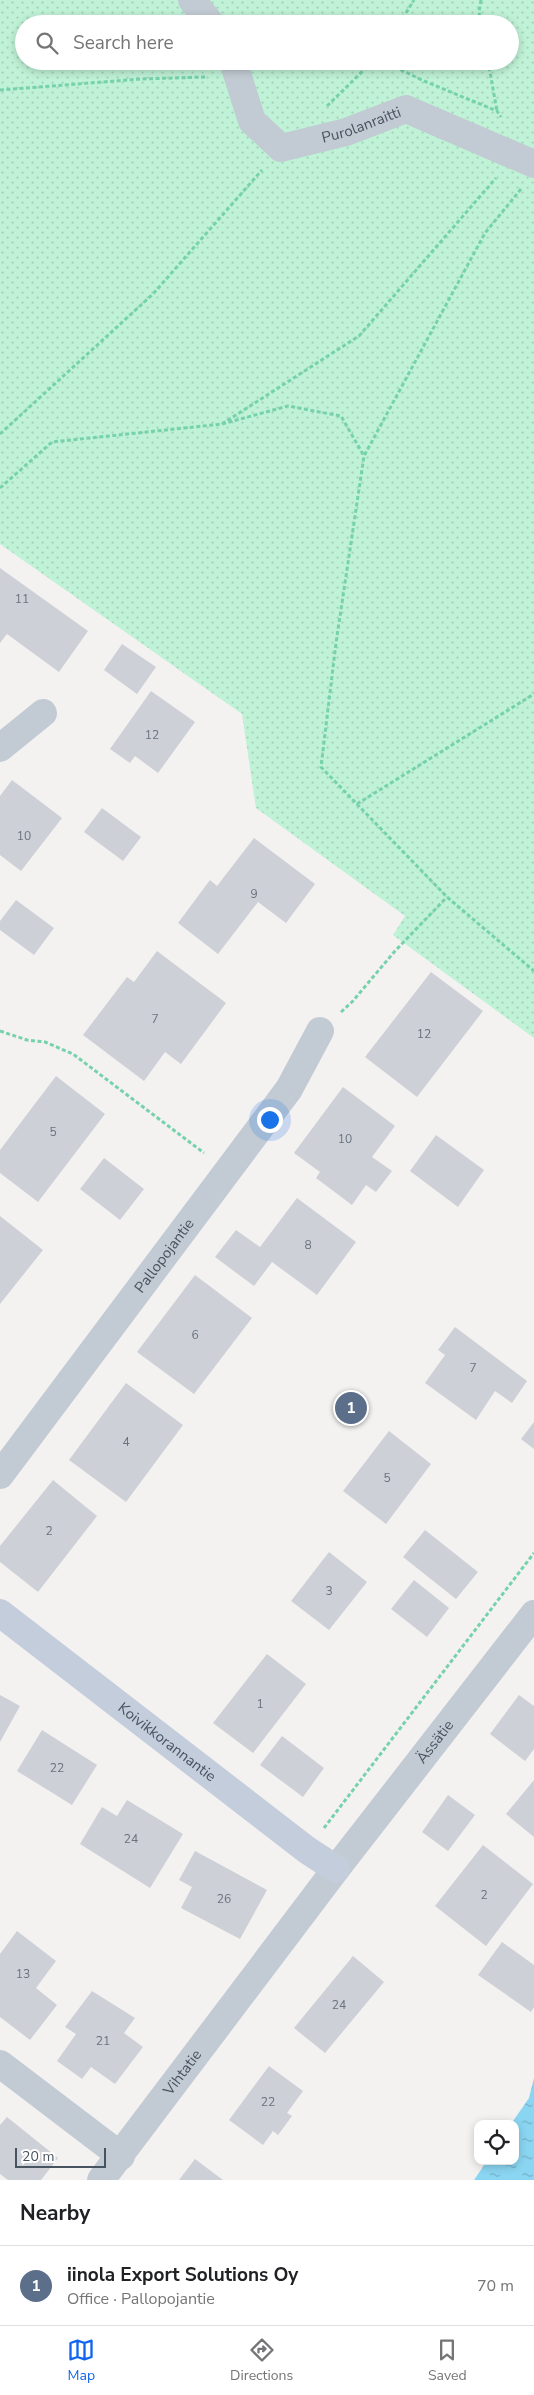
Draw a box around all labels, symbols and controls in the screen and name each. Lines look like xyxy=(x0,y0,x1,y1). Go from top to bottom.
search box xyxy=(15,15,519,70)
icon: search xyxy=(33,29,61,57)
text: Search here xyxy=(73,30,174,56)
street label: Purolanraitti xyxy=(319,102,404,148)
house number: 11 xyxy=(15,591,29,607)
house number: 12 xyxy=(145,727,159,743)
house number: 10 xyxy=(17,828,31,844)
house number: 9 xyxy=(250,886,258,902)
house number: 7 xyxy=(151,1011,159,1027)
house number: 12 xyxy=(417,1026,431,1042)
your location xyxy=(257,1107,283,1133)
house number: 5 xyxy=(49,1124,57,1140)
house number: 10 xyxy=(338,1131,352,1147)
street label: Pallopojantie xyxy=(130,1214,199,1297)
house number: 8 xyxy=(304,1237,312,1253)
house number: 6 xyxy=(191,1327,199,1343)
house number: 7 xyxy=(469,1360,477,1376)
pin: 1 xyxy=(335,1389,367,1427)
house number: 4 xyxy=(122,1434,130,1450)
house number: 5 xyxy=(383,1470,391,1486)
house number: 2 xyxy=(45,1523,53,1539)
house number: 3 xyxy=(325,1583,333,1599)
house number: 1 xyxy=(256,1696,264,1712)
street label: Koivikkorannantie xyxy=(114,1698,220,1786)
street label: Ässätie xyxy=(412,1716,458,1768)
house number: 22 xyxy=(50,1760,64,1776)
house number: 24 xyxy=(124,1831,138,1847)
house number: 2 xyxy=(480,1887,488,1903)
house number: 26 xyxy=(217,1891,231,1907)
house number: 13 xyxy=(16,1966,30,1982)
house number: 24 xyxy=(332,1997,346,2013)
house number: 21 xyxy=(96,2033,110,2049)
street label: Vihtatie xyxy=(158,2045,206,2100)
house number: 22 xyxy=(261,2094,275,2110)
map controls xyxy=(474,2120,519,2165)
button: locate xyxy=(474,2120,519,2165)
scale bar xyxy=(15,2145,106,2168)
text: 20 m xyxy=(22,2147,54,2166)
text: Nearby xyxy=(20,2199,90,2227)
text: iinola Export Solutions Oy xyxy=(67,2262,298,2288)
text: 1 xyxy=(31,2275,41,2297)
text: 70 m xyxy=(477,2275,514,2297)
text: Office · Pallopojantie xyxy=(67,2288,215,2310)
tab: Map xyxy=(67,2336,95,2385)
tab: Directions xyxy=(230,2336,293,2385)
tab: Saved xyxy=(428,2336,467,2385)

